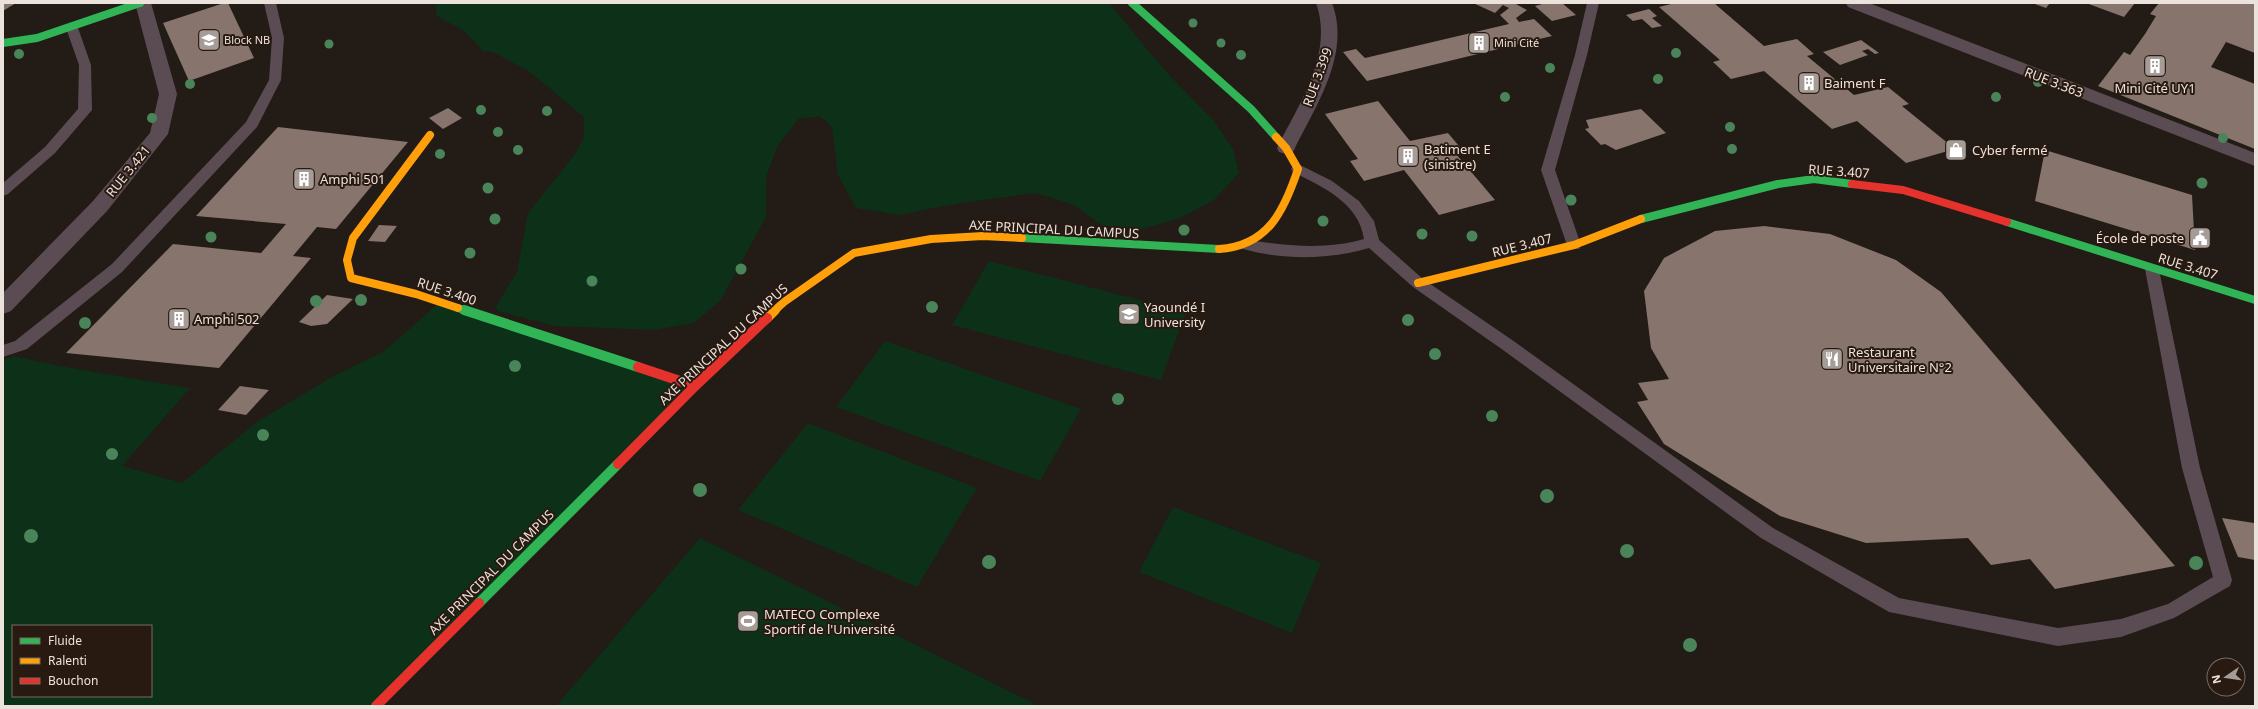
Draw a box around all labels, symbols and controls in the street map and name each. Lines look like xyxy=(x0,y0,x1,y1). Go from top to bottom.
school or university icon: Block NB xyxy=(196,27,222,53)
building icon: Mini Cité xyxy=(1466,30,1492,56)
place label: Block NB xyxy=(224,32,270,47)
place label: Mini Cité xyxy=(1494,35,1539,50)
street label: RUE 3.399 xyxy=(1298,45,1336,109)
building icon: Mini Cité UY1 xyxy=(2142,53,2168,79)
street label: RUE 3.363 xyxy=(2022,63,2086,101)
building icon: Baiment F xyxy=(1796,70,1822,96)
place label: Baiment F xyxy=(1824,74,1886,92)
place label: Mini Cité UY1 xyxy=(2114,79,2196,97)
shop icon: Cyber fermé xyxy=(1943,137,1969,163)
place label: Batiment E (sinistre) xyxy=(1424,140,1491,173)
street label: RUE 3.421 xyxy=(102,141,154,201)
place label: Cyber fermé xyxy=(1972,141,2048,159)
building icon: Batiment E (sinistre) xyxy=(1395,143,1421,169)
street label: RUE 3.407 xyxy=(1808,160,1870,182)
building icon: Amphi 501 xyxy=(291,166,317,192)
place label: Amphi 501 xyxy=(320,170,386,188)
street label: AXE PRINCIPAL DU CAMPUS xyxy=(968,216,1140,242)
public building icon: École de poste xyxy=(2187,225,2213,251)
street label: RUE 3.407 xyxy=(1490,229,1554,261)
place label: École de poste xyxy=(2096,229,2184,247)
street label: RUE 3.407 xyxy=(2156,248,2220,284)
street label: RUE 3.400 xyxy=(415,273,479,309)
street label: AXE PRINCIPAL DU CAMPUS xyxy=(655,279,791,409)
place label: Yaoundé I University xyxy=(1144,298,1205,331)
school or university icon: Yaoundé I University xyxy=(1116,301,1142,327)
building icon: Amphi 502 xyxy=(166,306,192,332)
place label: Amphi 502 xyxy=(194,310,260,328)
place label: Restaurant Universitaire N°2 xyxy=(1848,343,1952,376)
restaurant icon: Restaurant Universitaire N°2 xyxy=(1819,346,1845,372)
street label: AXE PRINCIPAL DU CAMPUS xyxy=(424,505,558,639)
place label: MATECO Complexe Sportif de l'Université xyxy=(764,605,895,638)
sports icon: MATECO Complexe Sportif de l'Université xyxy=(735,608,761,634)
legend xyxy=(12,625,152,697)
text: Fluide xyxy=(48,632,82,649)
text: Ralenti xyxy=(48,652,87,669)
north arrow xyxy=(2206,657,2246,697)
text: Bouchon xyxy=(48,672,98,689)
text: N xyxy=(2207,673,2224,685)

